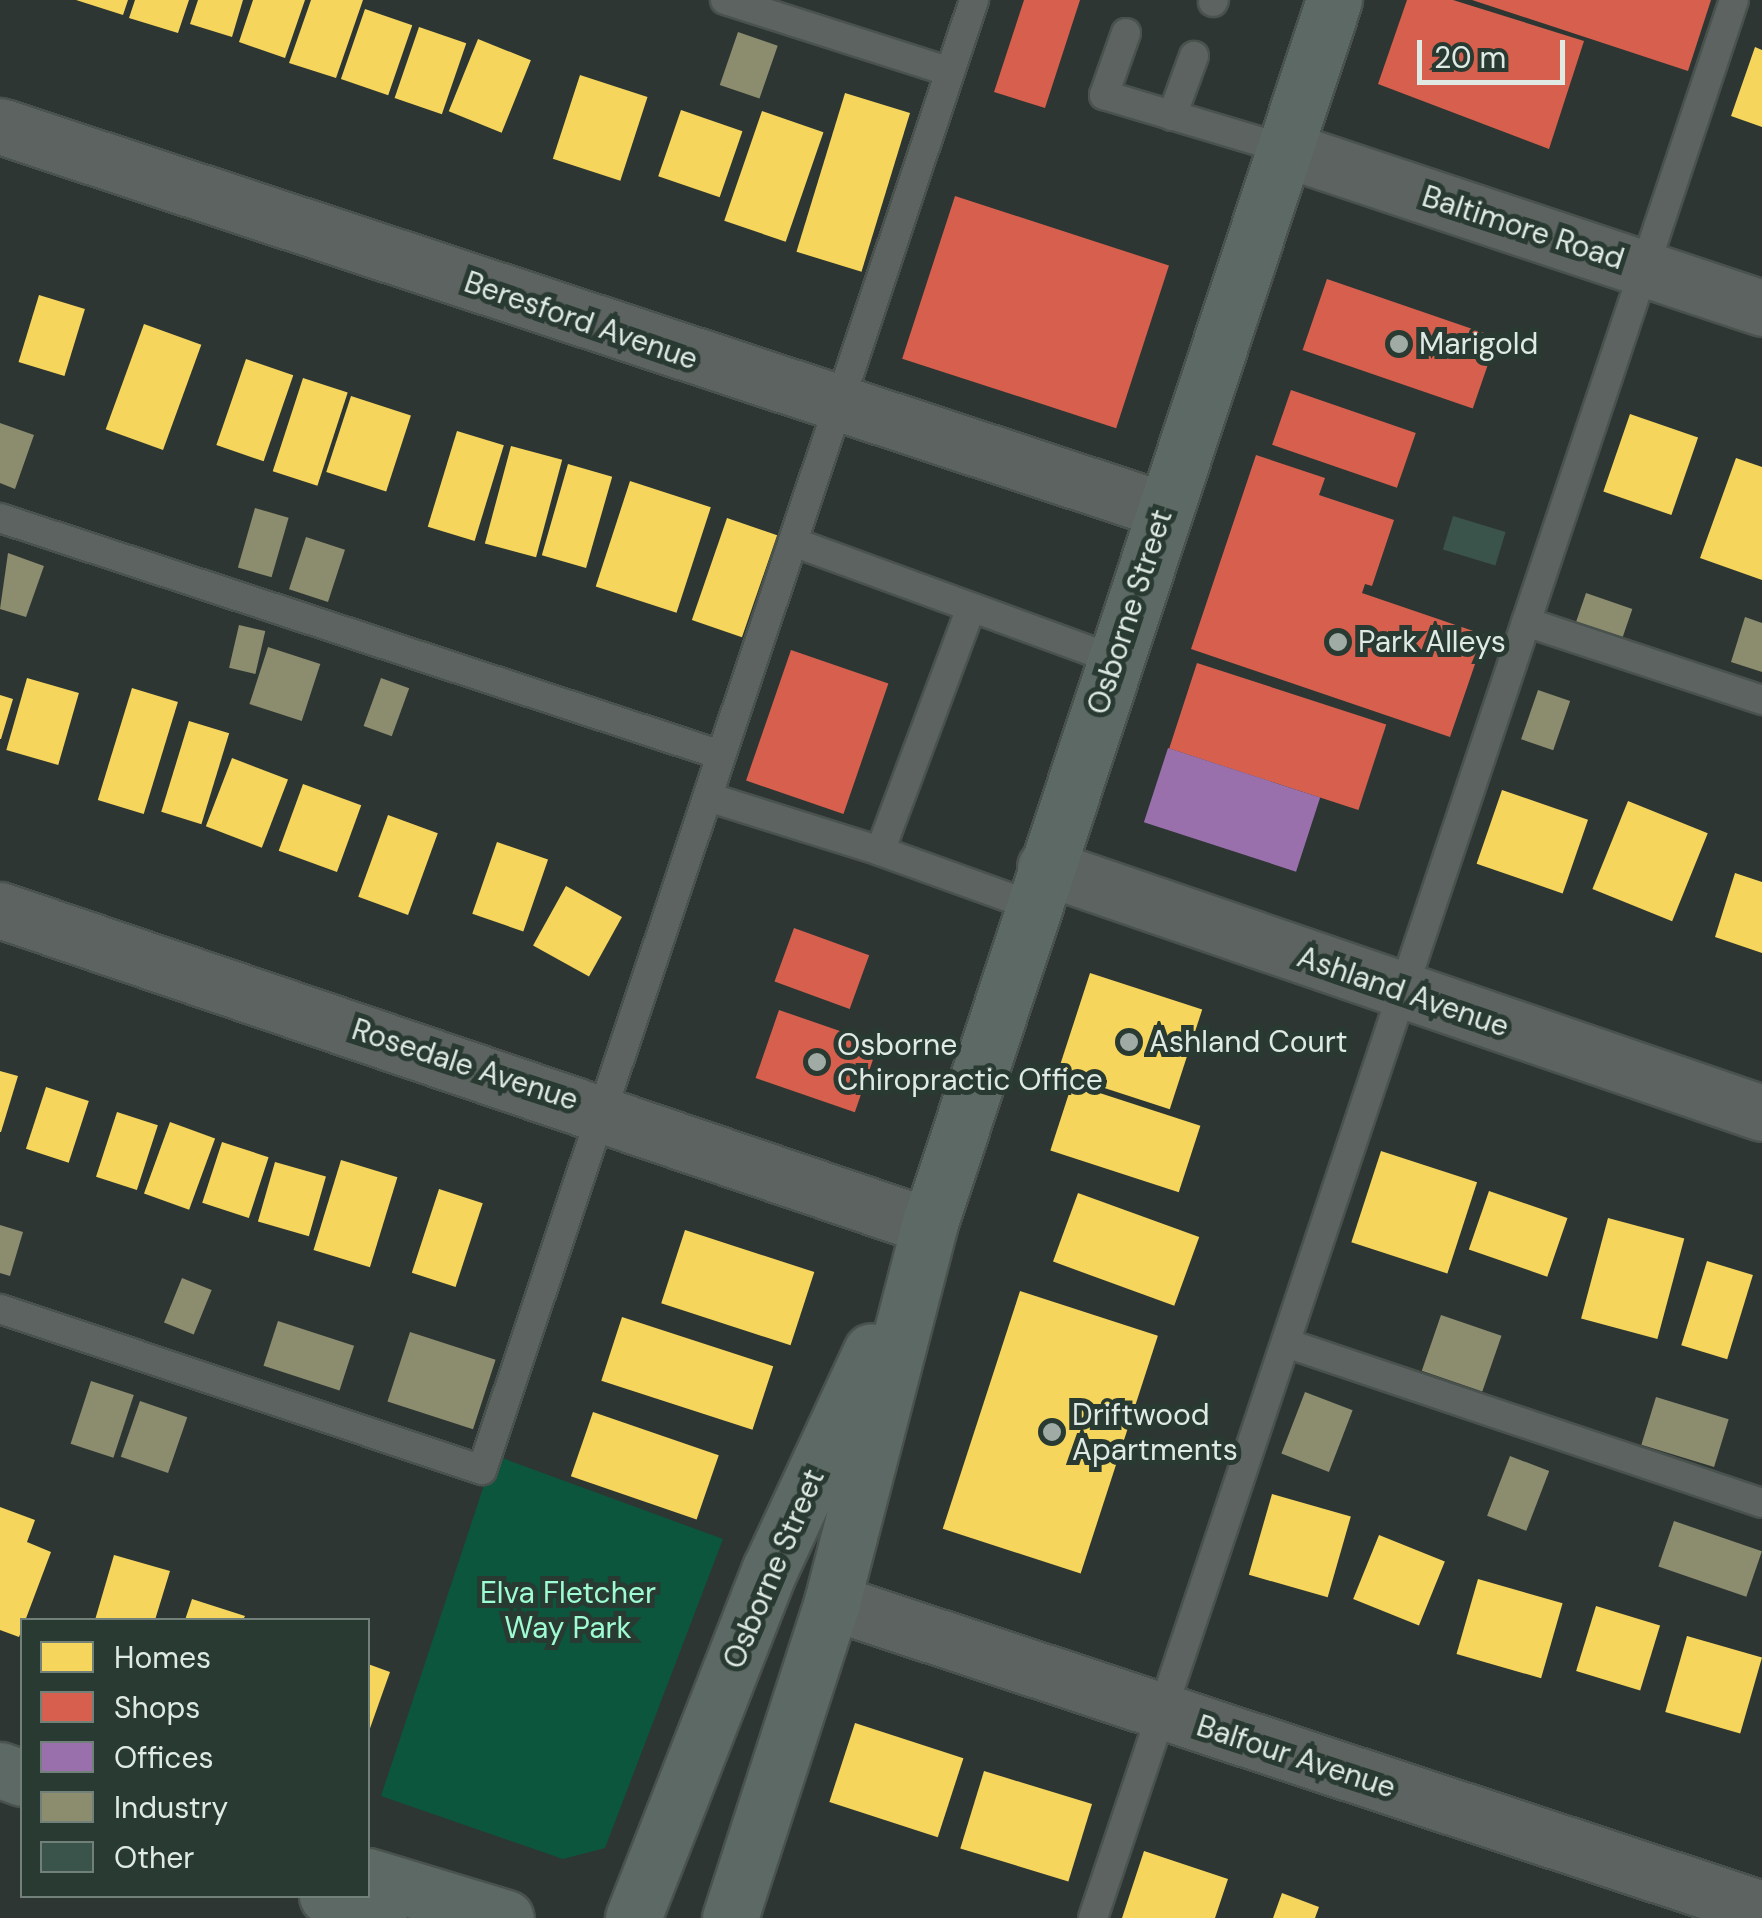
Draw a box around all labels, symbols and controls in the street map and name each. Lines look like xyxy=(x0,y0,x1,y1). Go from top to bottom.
scale bar xyxy=(1422,20,1570,82)
text: 20 m xyxy=(1434,38,1506,77)
street label: Baltimore Road xyxy=(1418,178,1628,278)
street label: Beresford Avenue xyxy=(460,264,702,378)
place label: Marigold xyxy=(1419,326,1538,362)
marker: Marigold xyxy=(1388,333,1410,355)
street label: Osborne Street xyxy=(1080,505,1180,719)
place label: Park Alleys xyxy=(1358,624,1506,660)
marker: Park Alleys xyxy=(1327,631,1349,653)
street label: Ashland Avenue xyxy=(1293,939,1513,1045)
street label: Rosedale Avenue xyxy=(347,1011,583,1119)
place label: Ashland Court xyxy=(1149,1024,1348,1060)
place label: Osborne Chiropractic Office xyxy=(837,1027,1103,1098)
marker: Ashland Court xyxy=(1118,1031,1140,1053)
marker: Osborne Chiropractic Office xyxy=(806,1051,828,1073)
place label: Driftwood Apartments xyxy=(1072,1397,1238,1468)
marker: Driftwood Apartments xyxy=(1041,1421,1063,1443)
street label: Osborne Street xyxy=(716,1464,832,1674)
park label: Elva Fletcher Way Park xyxy=(480,1575,656,1646)
legend xyxy=(20,1618,370,1898)
text: Homes xyxy=(114,1638,211,1677)
text: Shops xyxy=(114,1688,200,1727)
street label: Balfour Avenue xyxy=(1192,1708,1400,1806)
text: Offices xyxy=(114,1738,214,1777)
text: Industry xyxy=(114,1788,228,1827)
text: Other xyxy=(114,1838,194,1877)

